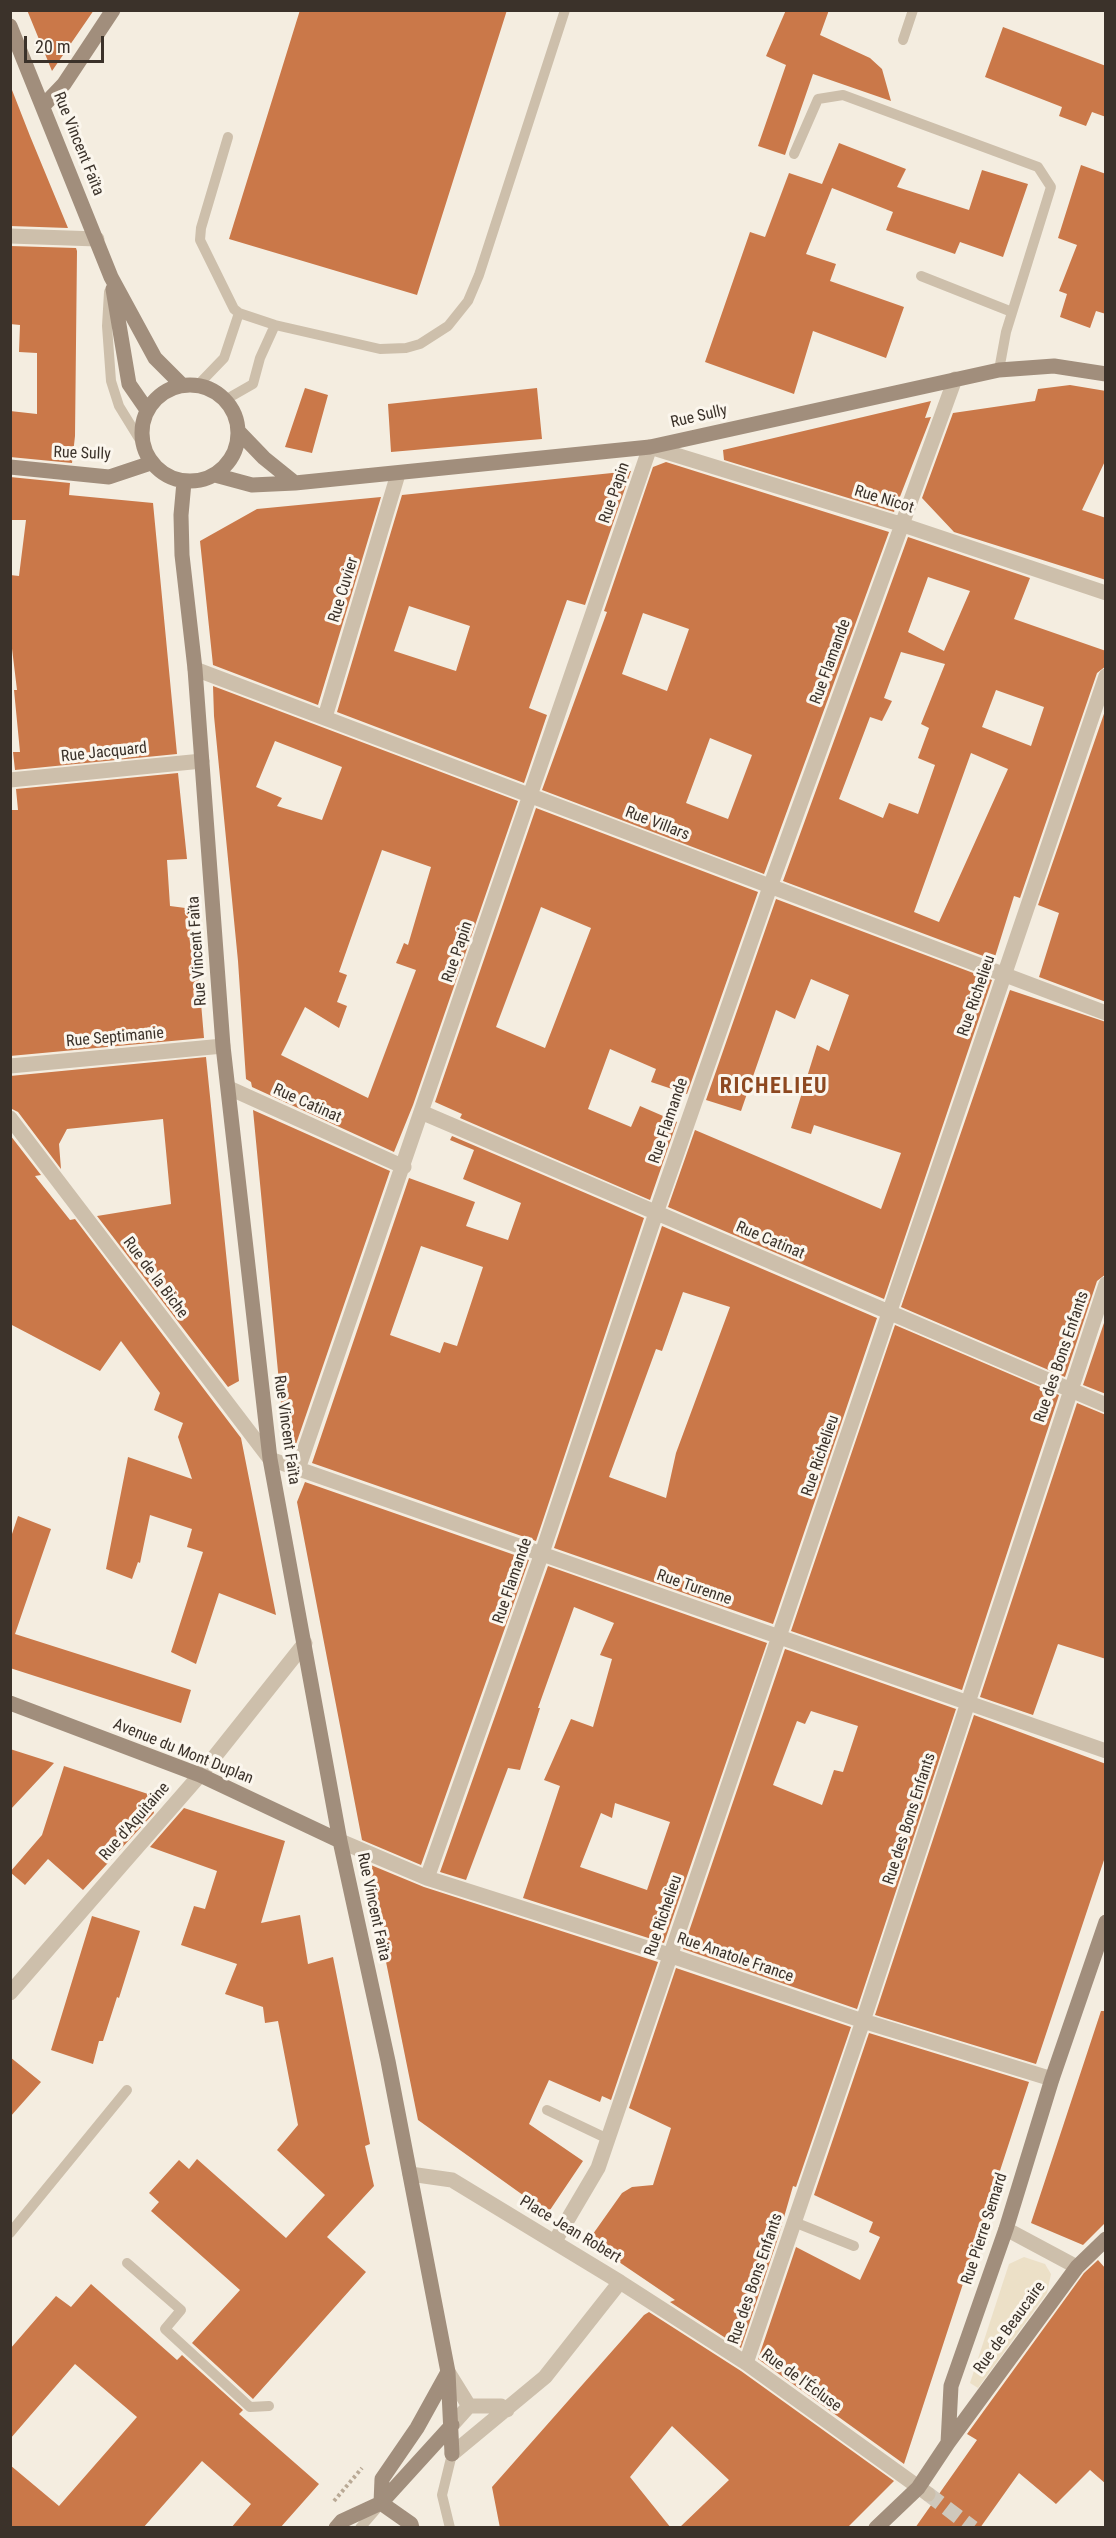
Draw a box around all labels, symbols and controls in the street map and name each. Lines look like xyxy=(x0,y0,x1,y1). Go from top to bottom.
scale bar xyxy=(27,24,106,62)
text: 20 m xyxy=(35,36,70,57)
street label: Rue Vincent Faïta xyxy=(48,89,108,199)
street label: Rue Sully xyxy=(669,401,729,433)
street label: Rue Sully xyxy=(53,443,111,465)
street label: Rue Papin xyxy=(596,460,634,526)
street label: Rue Nicot xyxy=(852,482,916,518)
street label: Rue Cuvier xyxy=(325,555,363,625)
street label: Rue Flamande xyxy=(807,617,855,707)
street label: Rue Jacquard xyxy=(60,739,148,767)
street label: Rue Villars xyxy=(622,803,692,845)
street label: Rue Vincent Faïta xyxy=(185,895,211,1007)
street label: Rue Papin xyxy=(439,919,477,985)
street label: Rue Richelieu xyxy=(954,953,1000,1039)
street label: Rue Septimanie xyxy=(65,1024,165,1052)
district label: RICHELIEU xyxy=(720,1074,828,1100)
street label: Rue Flamande xyxy=(645,1076,693,1166)
street label: Rue Catinat xyxy=(270,1080,344,1128)
street label: Rue Catinat xyxy=(733,1218,807,1264)
street label: Rue de la Biche xyxy=(118,1234,192,1322)
street label: Rue des Bons Enfants xyxy=(1031,1289,1093,1425)
street label: Rue Vincent Faïta xyxy=(269,1374,303,1486)
street label: Rue Richelieu xyxy=(798,1413,844,1499)
street label: Rue Flamande xyxy=(489,1536,537,1626)
street label: Rue Turenne xyxy=(654,1566,734,1610)
street label: Avenue du Mont Duplan xyxy=(110,1715,256,1789)
street label: Rue des Bons Enfants xyxy=(880,1751,940,1887)
street label: Rue d'Aquitaine xyxy=(96,1779,174,1865)
street label: Rue Vincent Faïta xyxy=(352,1851,394,1963)
street label: Rue Richelieu xyxy=(641,1873,687,1959)
street label: Rue Anatole France xyxy=(674,1929,796,1987)
street label: Rue Pierre Semard xyxy=(958,2171,1012,2287)
street label: Place Jean Robert xyxy=(516,2192,624,2268)
street label: Rue des Bons Enfants xyxy=(725,2211,787,2347)
street label: Rue de Beaucaire xyxy=(970,2278,1050,2378)
street label: Rue de l'Écluse xyxy=(757,2345,845,2417)

